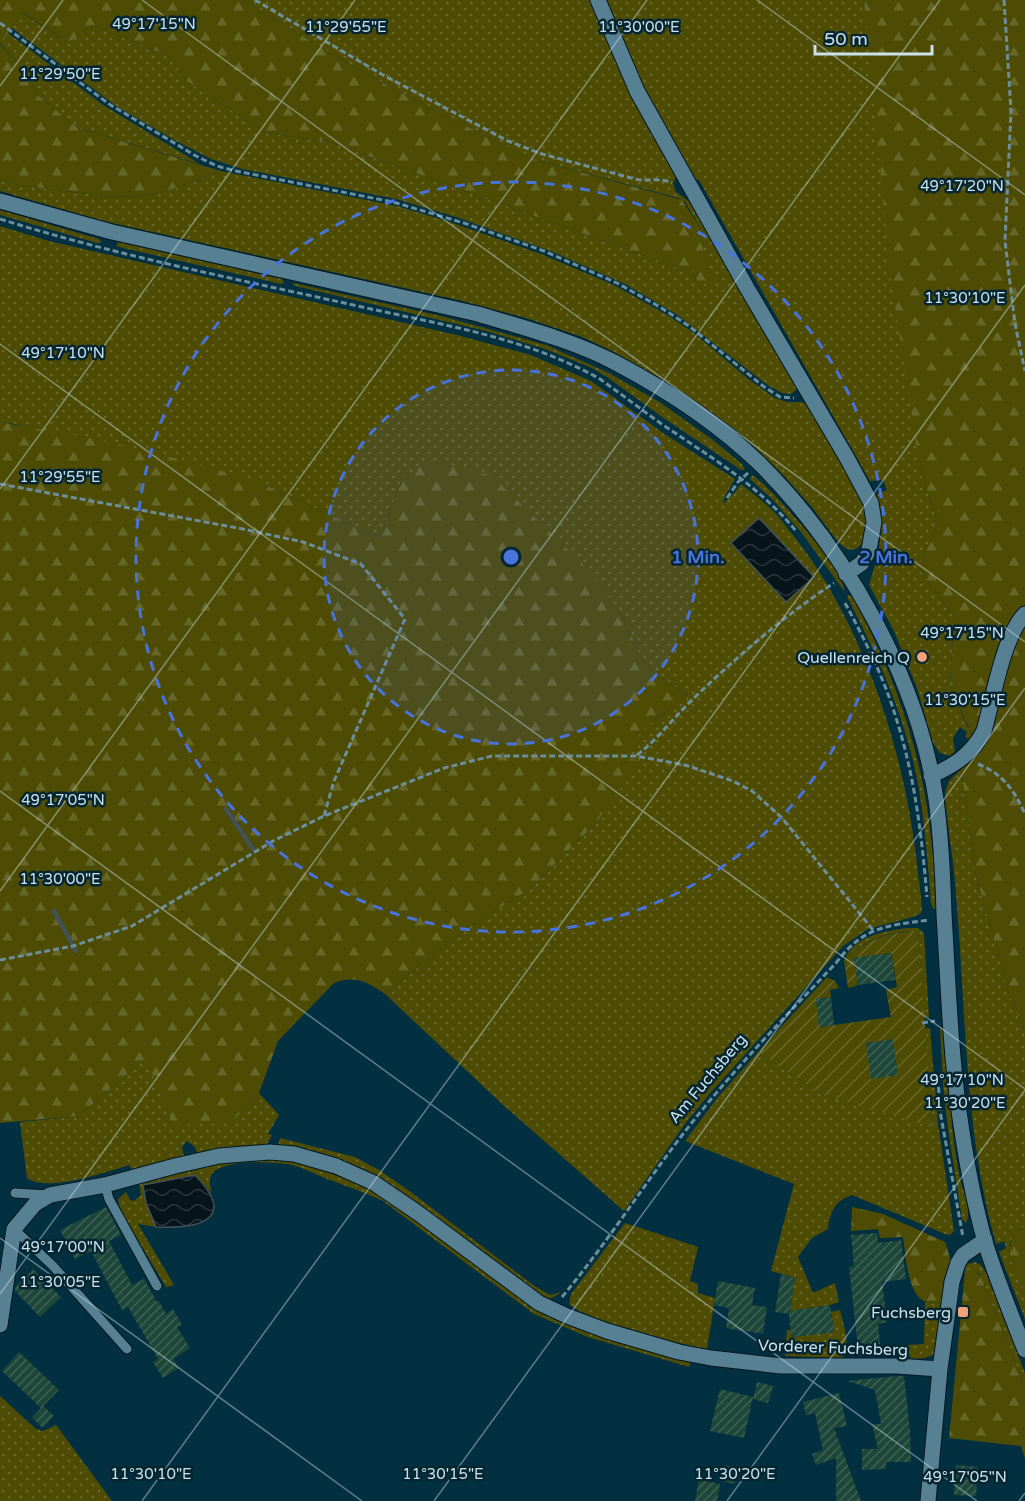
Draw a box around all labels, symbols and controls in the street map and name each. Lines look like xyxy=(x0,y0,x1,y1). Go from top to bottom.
text: 49°17'15"N xyxy=(112,15,196,33)
text: 11°29'55"E xyxy=(305,18,387,36)
text: 11°30'00"E xyxy=(598,18,680,36)
scale bar xyxy=(815,18,932,56)
text: 50 m xyxy=(824,28,868,50)
text: 11°29'50"E xyxy=(19,65,101,83)
text: 49°17'20"N xyxy=(920,177,1004,195)
text: 11°30'10"E xyxy=(924,289,1006,307)
text: 49°17'10"N xyxy=(21,344,105,362)
text: 11°29'55"E xyxy=(19,468,101,486)
text: 1 Min. xyxy=(671,546,725,568)
text: 2 Min. xyxy=(859,546,913,568)
centre of rings xyxy=(501,547,521,567)
text: 49°17'15"N xyxy=(920,624,1004,642)
place label: Quellenreich Q xyxy=(797,648,910,668)
marker: Quellenreich Q xyxy=(915,650,929,664)
text: 11°30'15"E xyxy=(924,691,1006,709)
text: 49°17'05"N xyxy=(21,791,105,809)
text: 11°30'00"E xyxy=(19,870,101,888)
street label: Am Fuchsberg xyxy=(665,1030,751,1127)
text: 49°17'10"N xyxy=(920,1071,1004,1089)
text: 11°30'20"E xyxy=(924,1094,1006,1112)
text: 49°17'00"N xyxy=(21,1238,105,1256)
text: 11°30'05"E xyxy=(19,1273,101,1291)
place label: Fuchsberg xyxy=(871,1303,951,1323)
marker: Fuchsberg xyxy=(956,1305,970,1319)
street label: Vorderer Fuchsberg xyxy=(758,1335,908,1361)
text: 11°30'10"E xyxy=(110,1465,192,1483)
text: 11°30'15"E xyxy=(402,1465,484,1483)
text: 11°30'20"E xyxy=(694,1465,776,1483)
text: 49°17'05"N xyxy=(923,1468,1007,1486)

